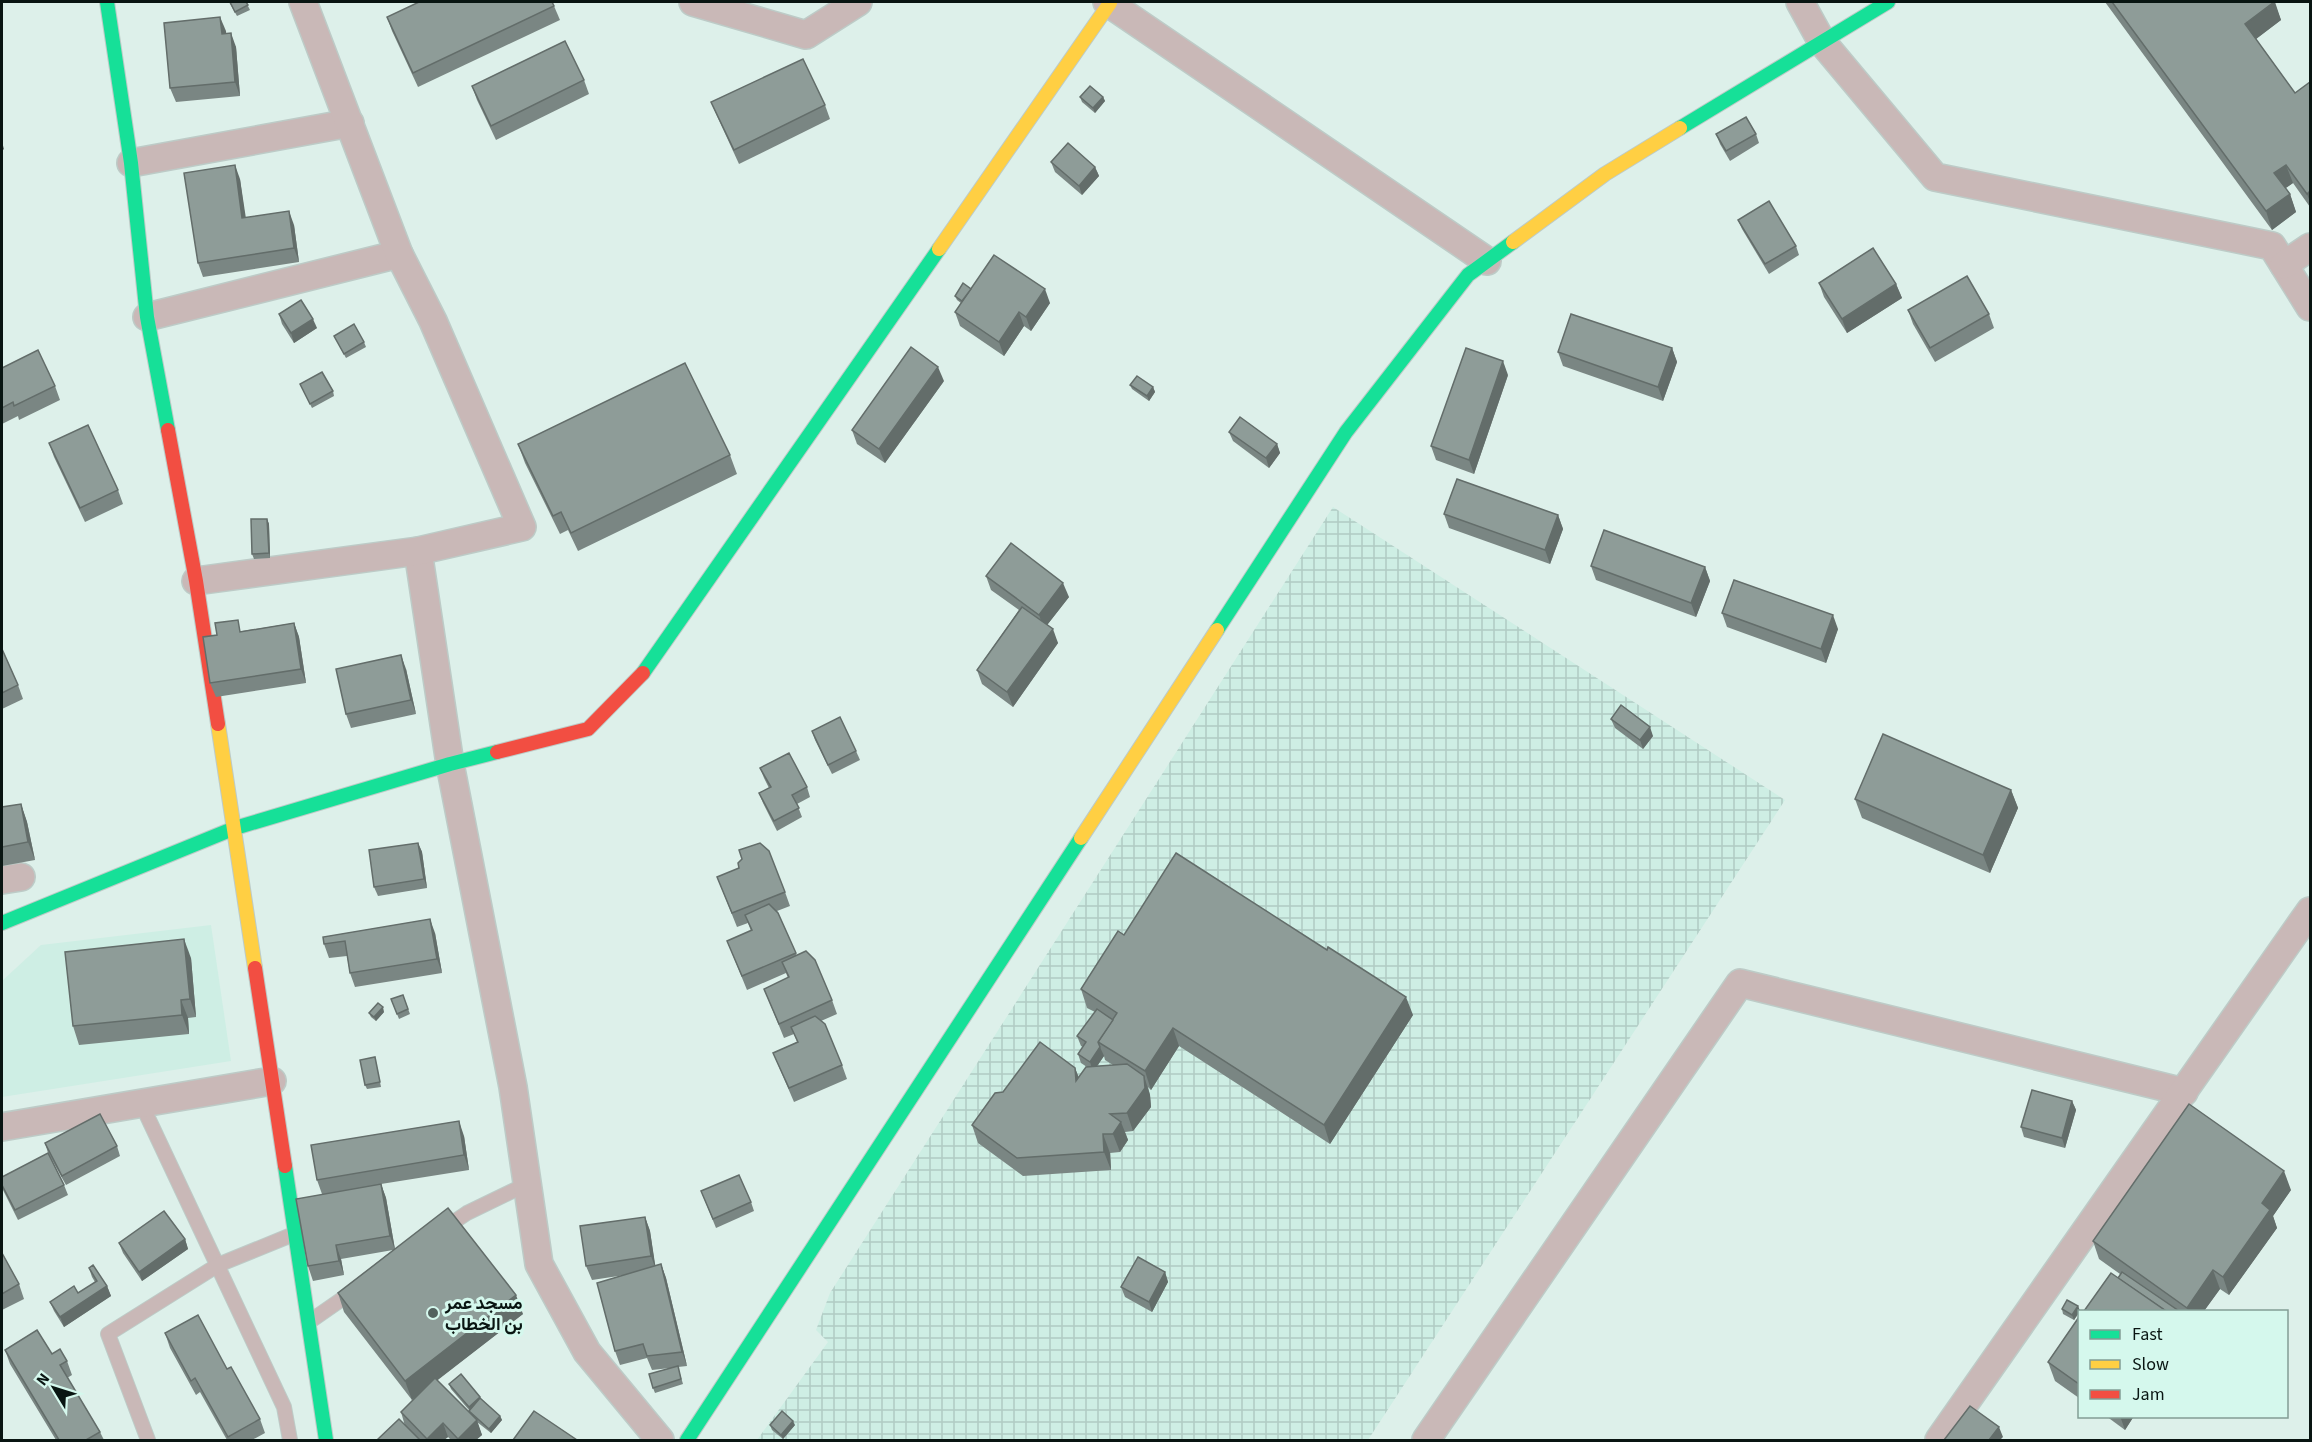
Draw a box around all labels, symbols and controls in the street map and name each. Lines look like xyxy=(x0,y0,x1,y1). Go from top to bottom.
place label: مسجد عمر بن الخطاب xyxy=(444,1291,523,1337)
marker: مسجد عمر بن الخطاب xyxy=(426,1306,440,1320)
legend xyxy=(2078,1310,2288,1418)
text: Fast xyxy=(2132,1322,2163,1347)
text: Slow xyxy=(2132,1352,2169,1377)
north arrow xyxy=(24,1358,84,1418)
text: N xyxy=(31,1368,55,1390)
text: Jam xyxy=(2132,1382,2165,1407)

